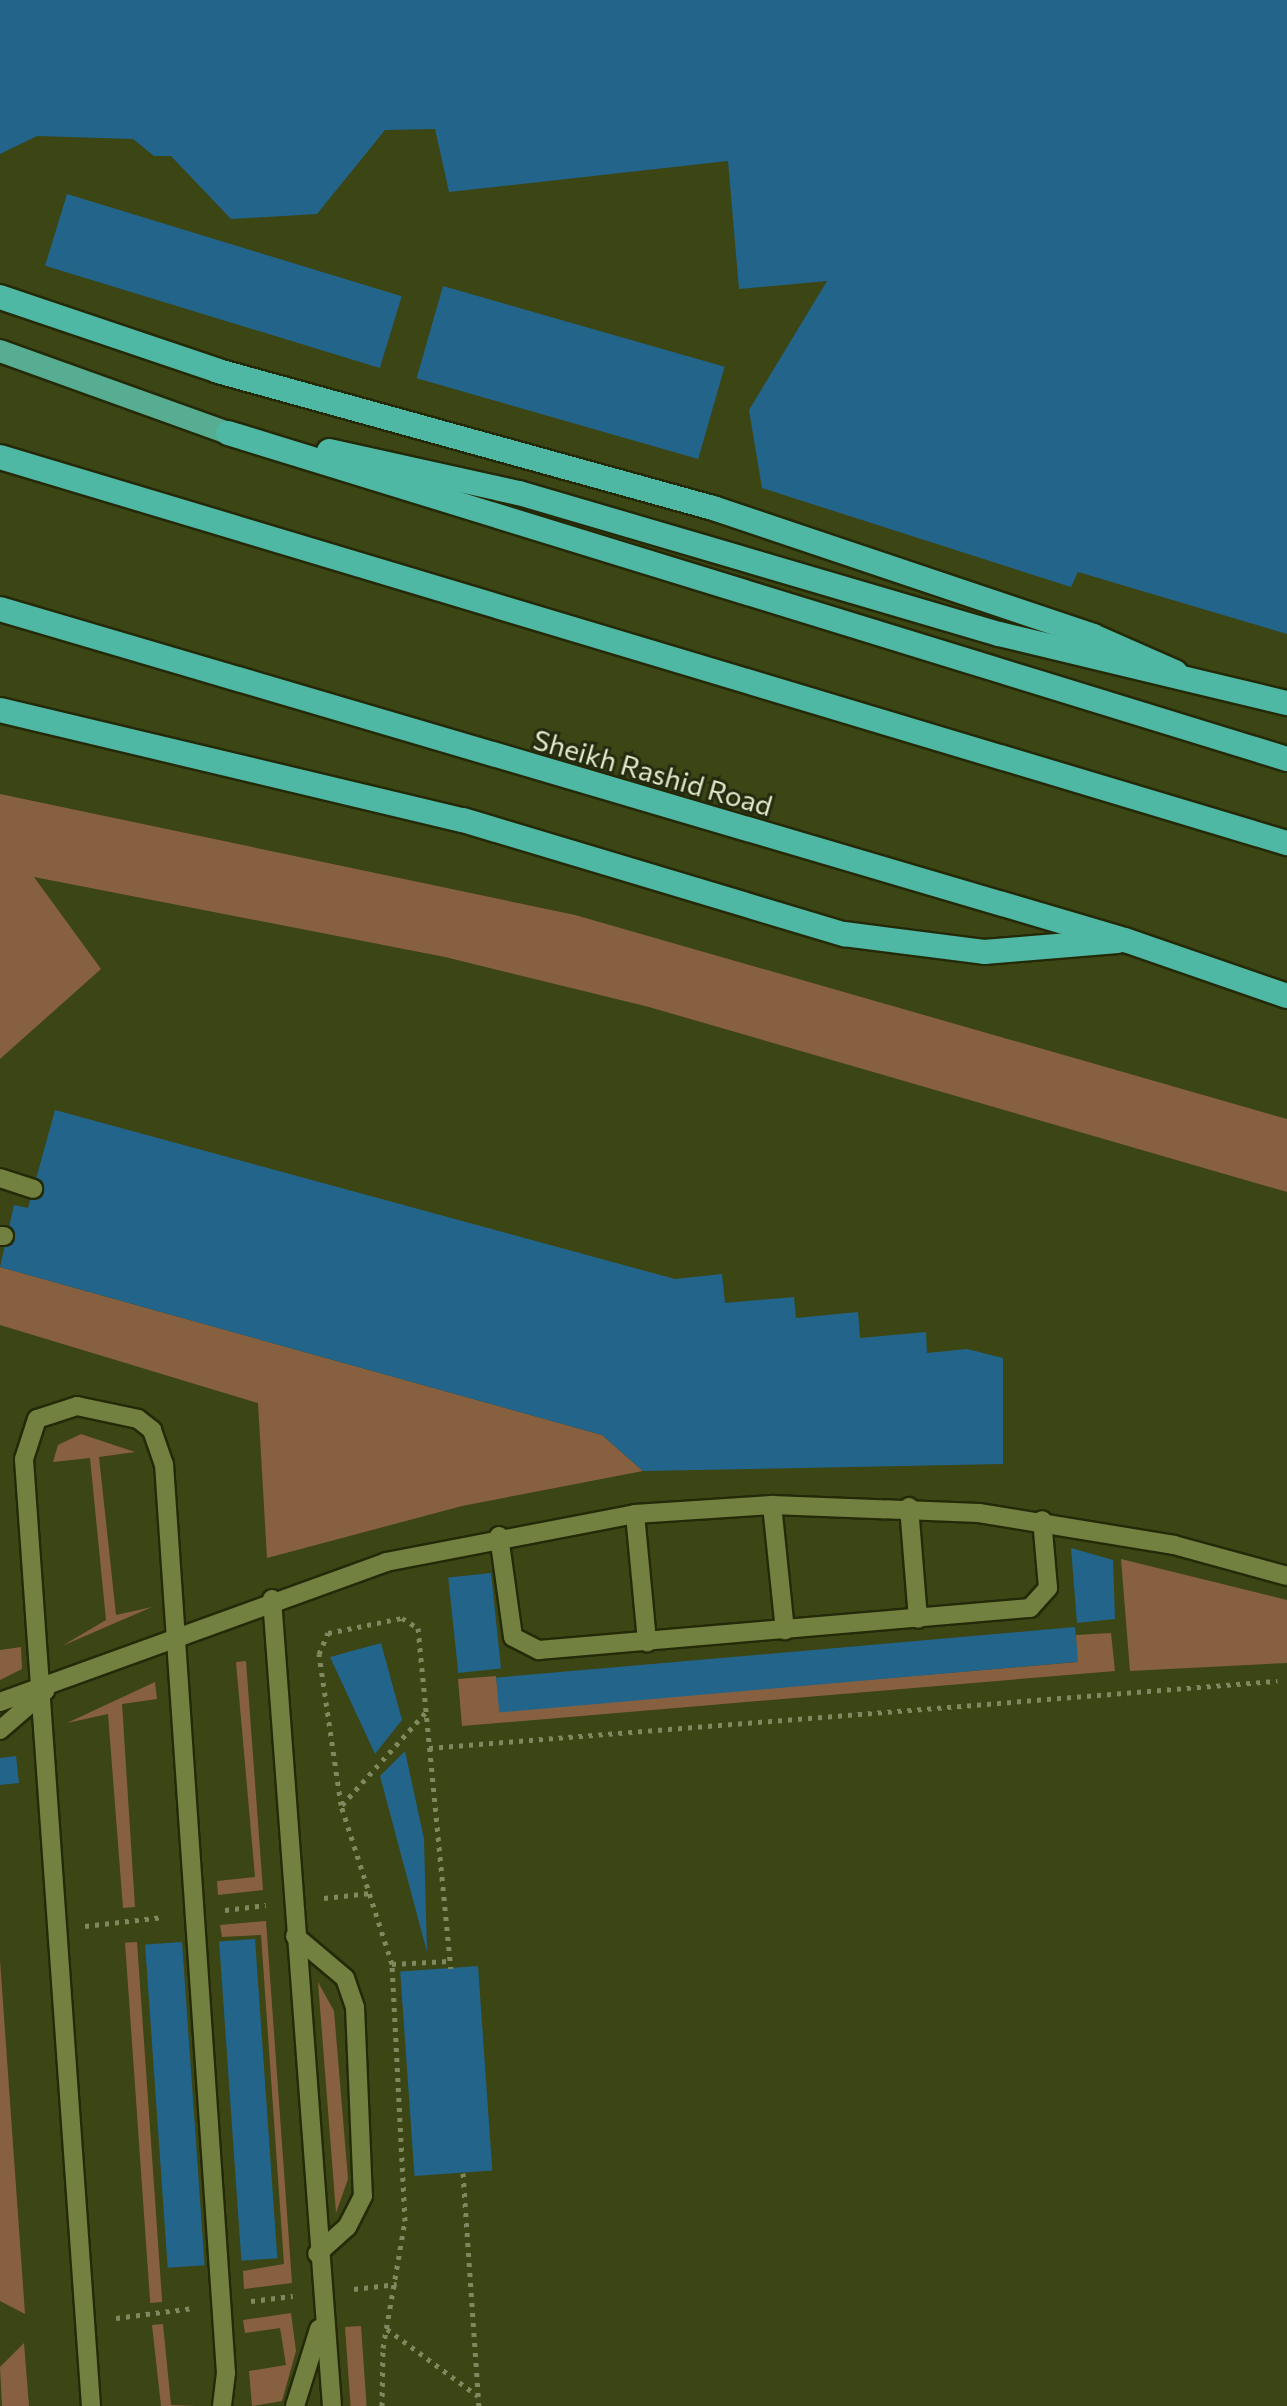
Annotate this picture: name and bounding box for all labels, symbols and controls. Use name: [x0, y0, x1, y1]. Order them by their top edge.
street label: Sheikh Rashid Road: [530, 722, 776, 822]

